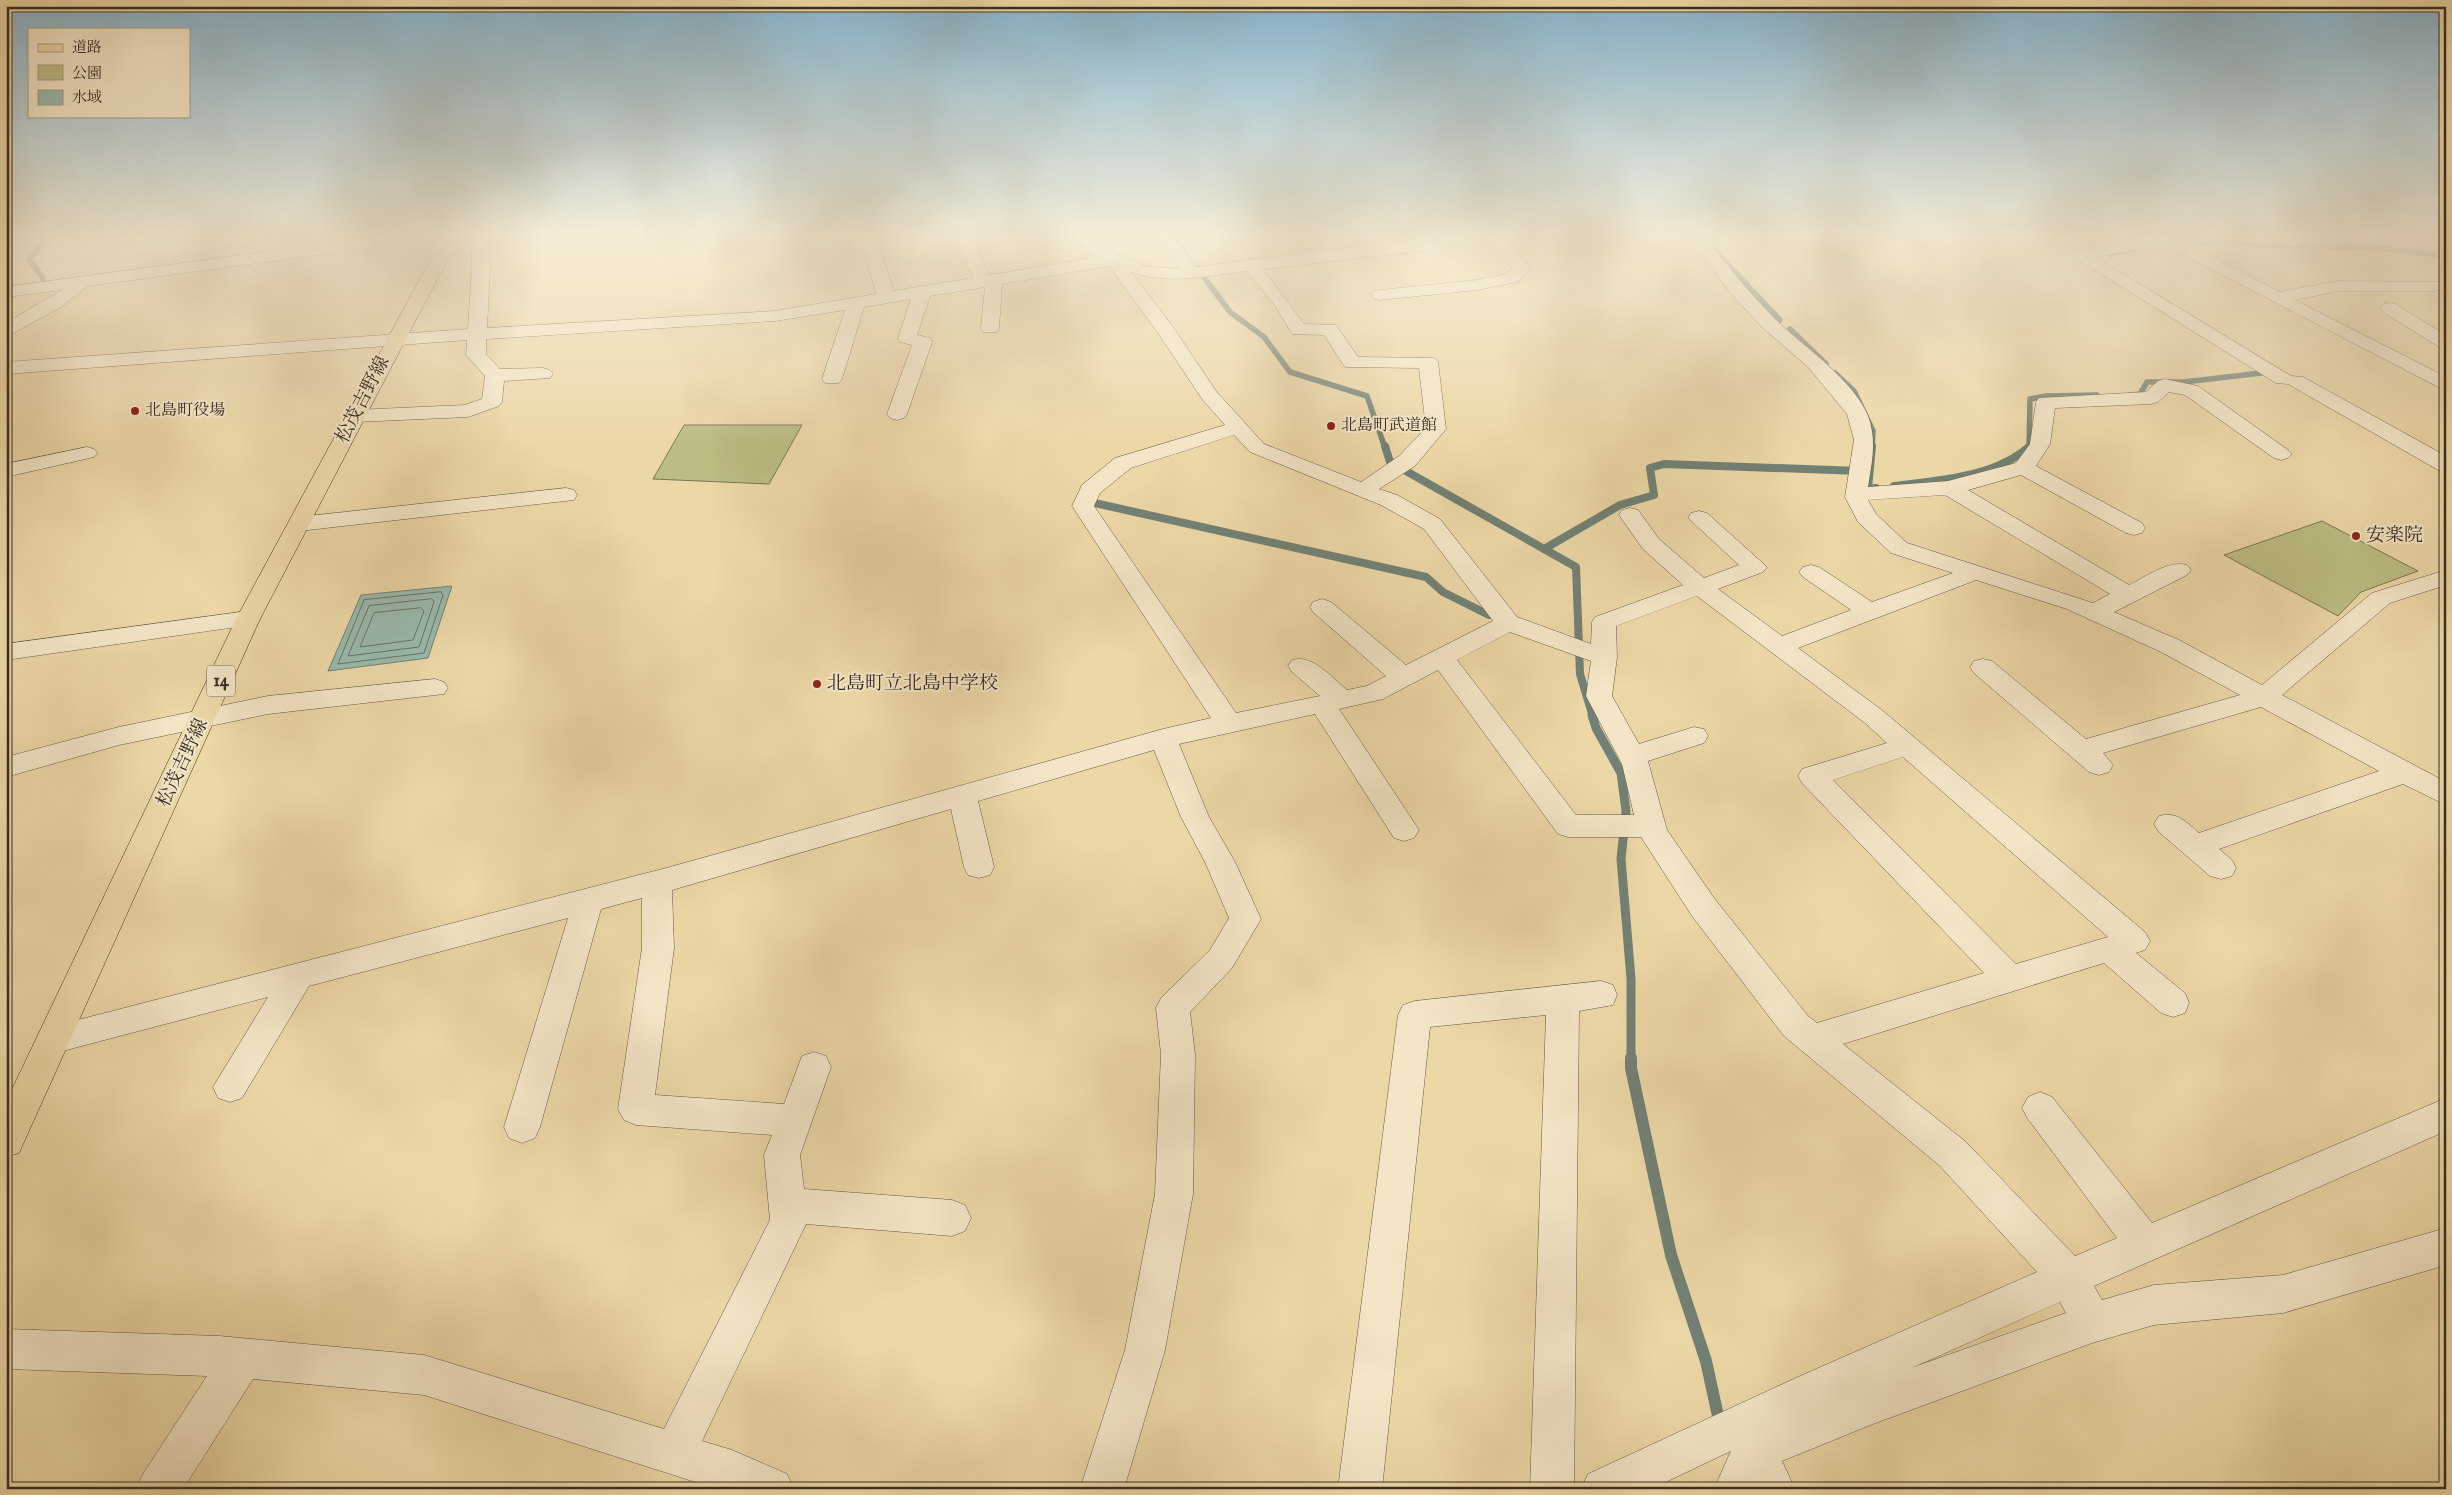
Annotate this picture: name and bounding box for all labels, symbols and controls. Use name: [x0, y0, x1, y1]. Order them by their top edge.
legend: [28, 28, 190, 118]
text: 道路: [72, 38, 102, 57]
text: 公園: [72, 64, 102, 83]
text: 水域: [72, 88, 102, 107]
street label: 松茂吉野線: [331, 352, 395, 448]
place label: 北島町役場: [145, 401, 225, 421]
marker: 北島町役場: [129, 405, 141, 417]
place label: 北島町武道館: [1341, 416, 1437, 436]
marker: 北島町武道館: [1325, 420, 1337, 432]
place label: 安楽院: [2366, 524, 2423, 548]
marker: 安楽院: [2350, 530, 2362, 542]
road number: 14: [207, 666, 235, 696]
place label: 北島町立北島中学校: [827, 672, 998, 696]
marker: 北島町立北島中学校: [811, 678, 823, 690]
street label: 松茂吉野線: [152, 715, 214, 811]

